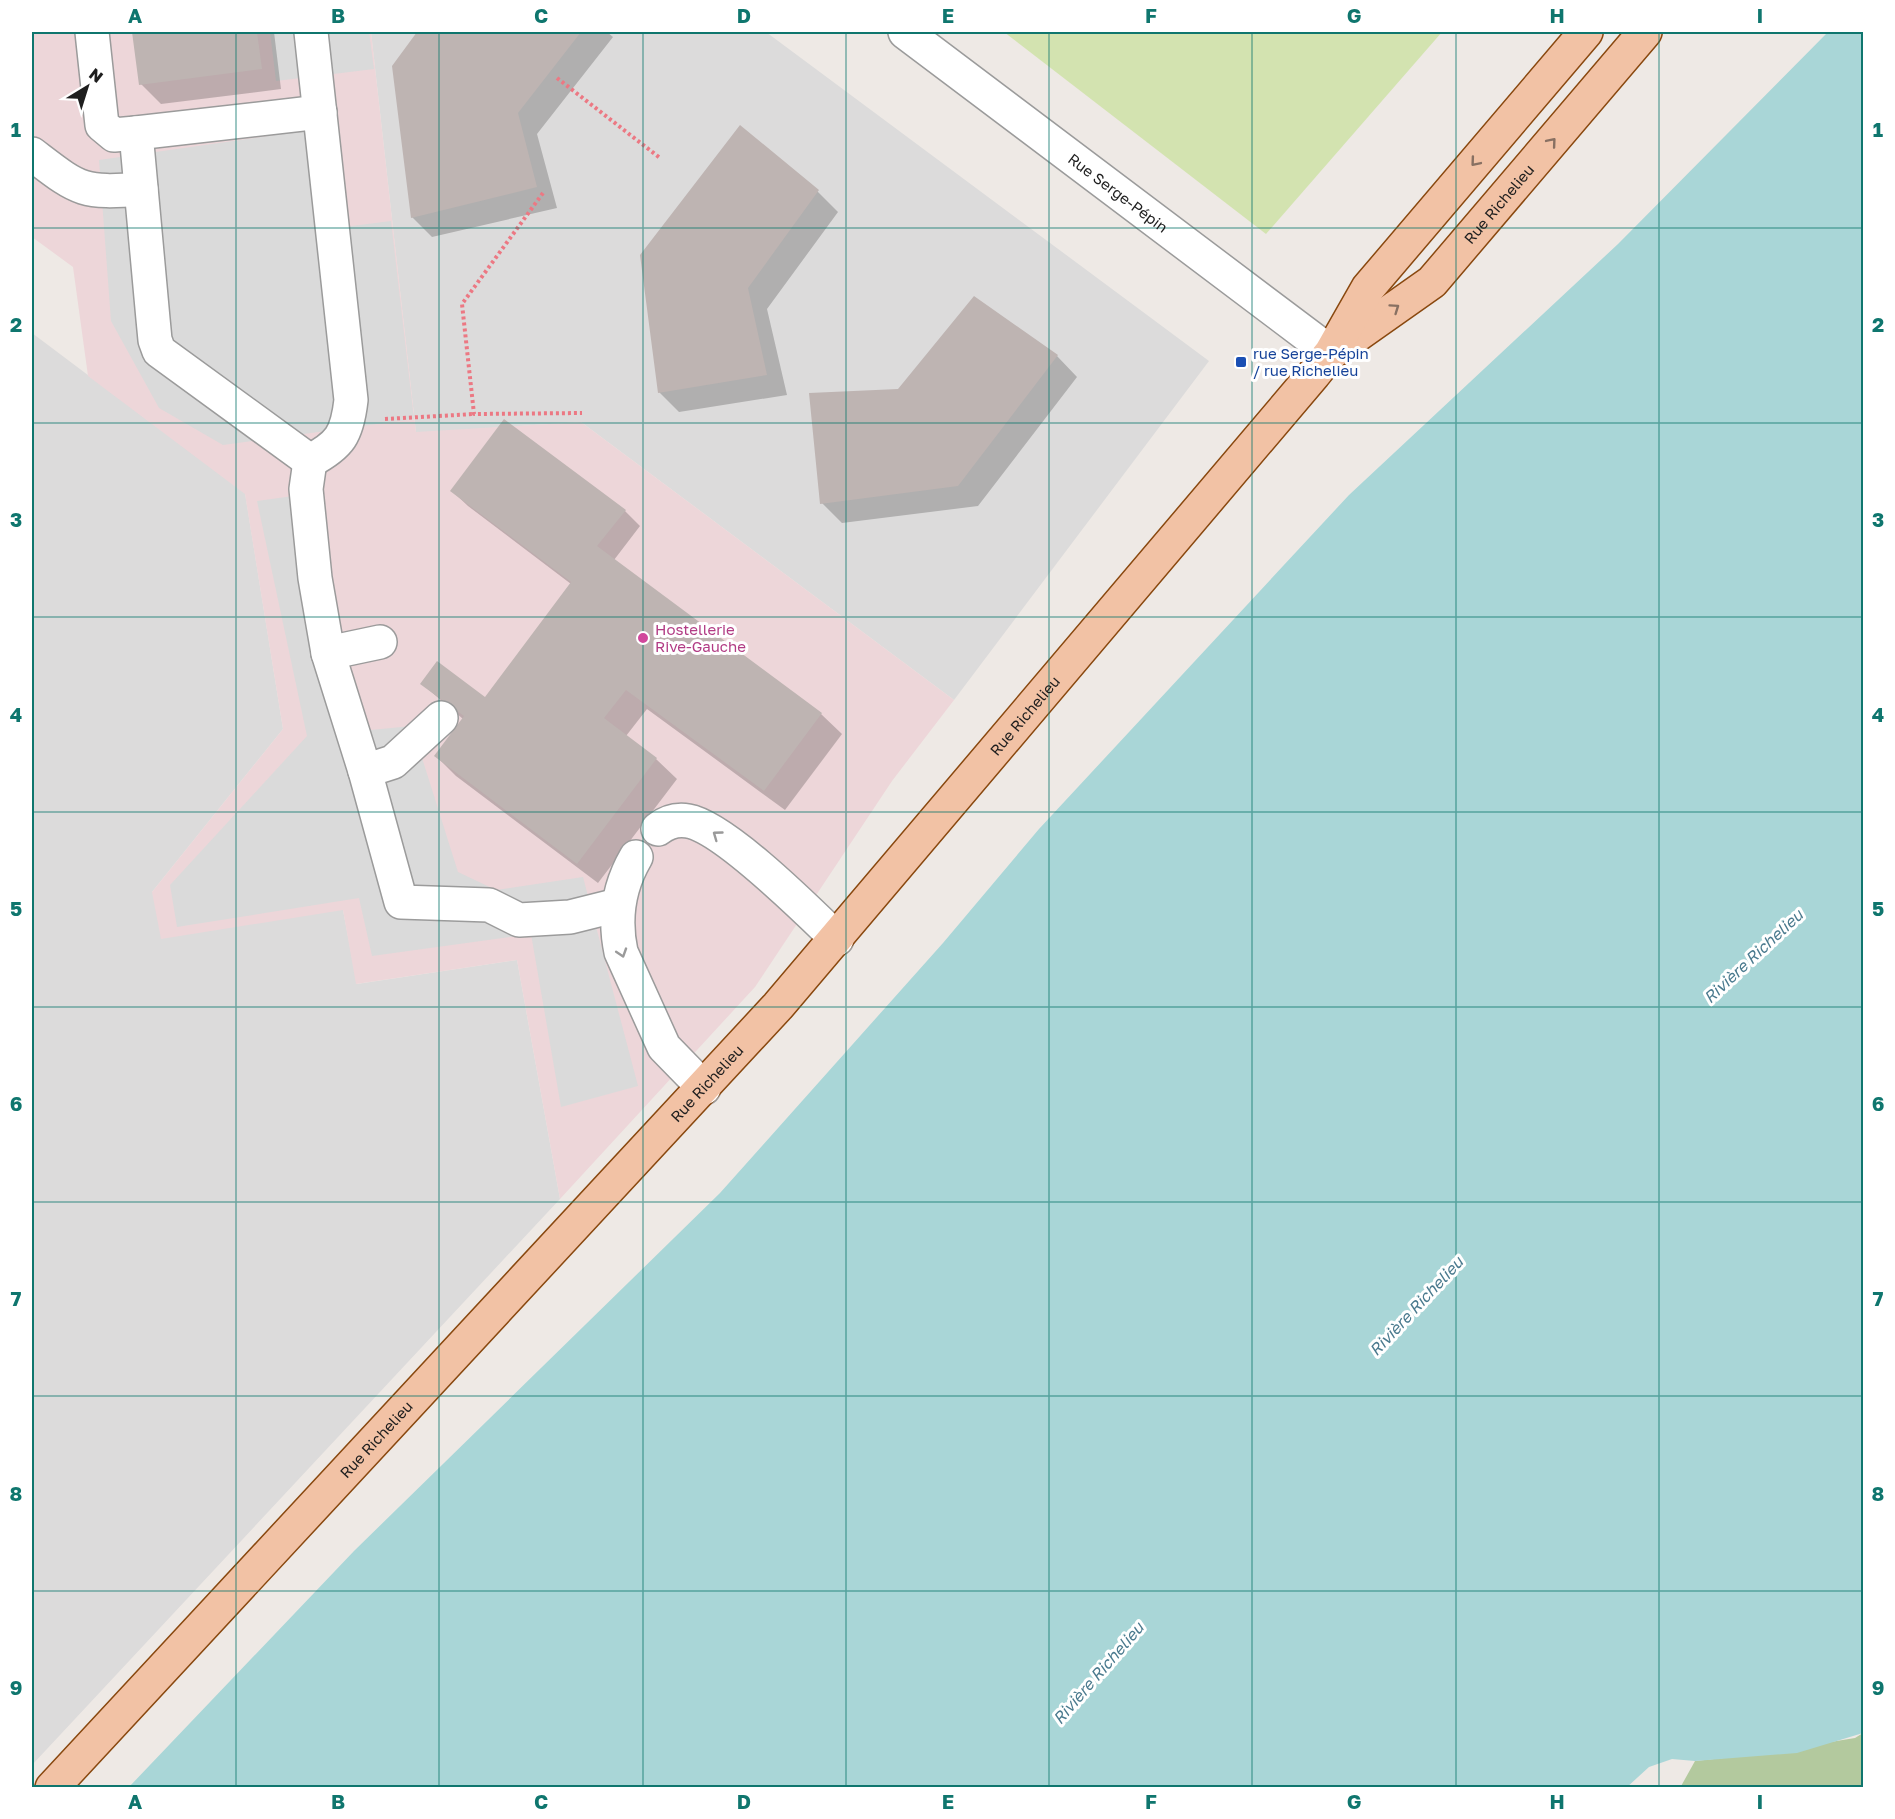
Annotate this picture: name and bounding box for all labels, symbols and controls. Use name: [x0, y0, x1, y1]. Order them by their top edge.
text: A: [128, 3, 142, 27]
text: B: [331, 3, 345, 27]
text: C: [534, 3, 548, 27]
text: D: [737, 3, 751, 27]
text: E: [942, 3, 954, 27]
text: F: [1145, 3, 1157, 27]
text: G: [1347, 3, 1361, 27]
text: H: [1549, 3, 1565, 27]
text: I: [1757, 3, 1763, 27]
north arrow: [57, 57, 117, 117]
text: N: [85, 64, 107, 87]
text: 1: [11, 117, 21, 141]
text: 1: [1873, 117, 1883, 141]
one-way arrow: [1544, 138, 1555, 149]
street label: Rue Serge-Pépin: [1065, 149, 1172, 236]
one-way arrow: [1471, 155, 1482, 166]
street label: Rue Richelieu: [1460, 160, 1537, 247]
one-way arrow: [1389, 304, 1400, 315]
text: 2: [10, 312, 22, 336]
text: 2: [1872, 312, 1884, 336]
place label: rue Serge-Pépin / rue Richelieu: [1253, 344, 1369, 379]
marker: rue Serge-Pépin / rue Richelieu: [1234, 355, 1248, 369]
text: 3: [10, 507, 22, 531]
text: 3: [1872, 507, 1884, 531]
place label: Hostellerie Rive-Gauche: [655, 620, 746, 655]
marker: Hostellerie Rive-Gauche: [636, 631, 650, 645]
street label: Rue Richelieu: [986, 672, 1063, 759]
text: 4: [10, 702, 22, 726]
text: 4: [1872, 702, 1884, 726]
one-way arrow: [713, 831, 724, 842]
text: 5: [10, 896, 22, 920]
text: 5: [1872, 896, 1884, 920]
water label: Rivière Richelieu: [1699, 904, 1808, 1007]
one-way arrow: [615, 947, 628, 958]
street label: Rue Richelieu: [666, 1041, 747, 1125]
text: 6: [10, 1091, 22, 1115]
text: 6: [1872, 1091, 1884, 1115]
water label: Rivière Richelieu: [1365, 1251, 1468, 1360]
text: 7: [11, 1286, 22, 1310]
text: 7: [1873, 1286, 1884, 1310]
street label: Rue Richelieu: [336, 1397, 416, 1481]
text: 8: [10, 1481, 22, 1505]
text: 8: [1872, 1481, 1884, 1505]
water label: Rivière Richelieu: [1048, 1617, 1149, 1728]
text: 9: [10, 1675, 22, 1699]
text: 9: [1872, 1675, 1884, 1699]
text: A: [128, 1789, 142, 1813]
text: B: [331, 1789, 345, 1813]
text: C: [534, 1789, 548, 1813]
text: D: [737, 1789, 751, 1813]
text: E: [942, 1789, 954, 1813]
text: F: [1145, 1789, 1157, 1813]
text: G: [1347, 1789, 1361, 1813]
text: H: [1549, 1789, 1565, 1813]
text: I: [1757, 1789, 1763, 1813]

